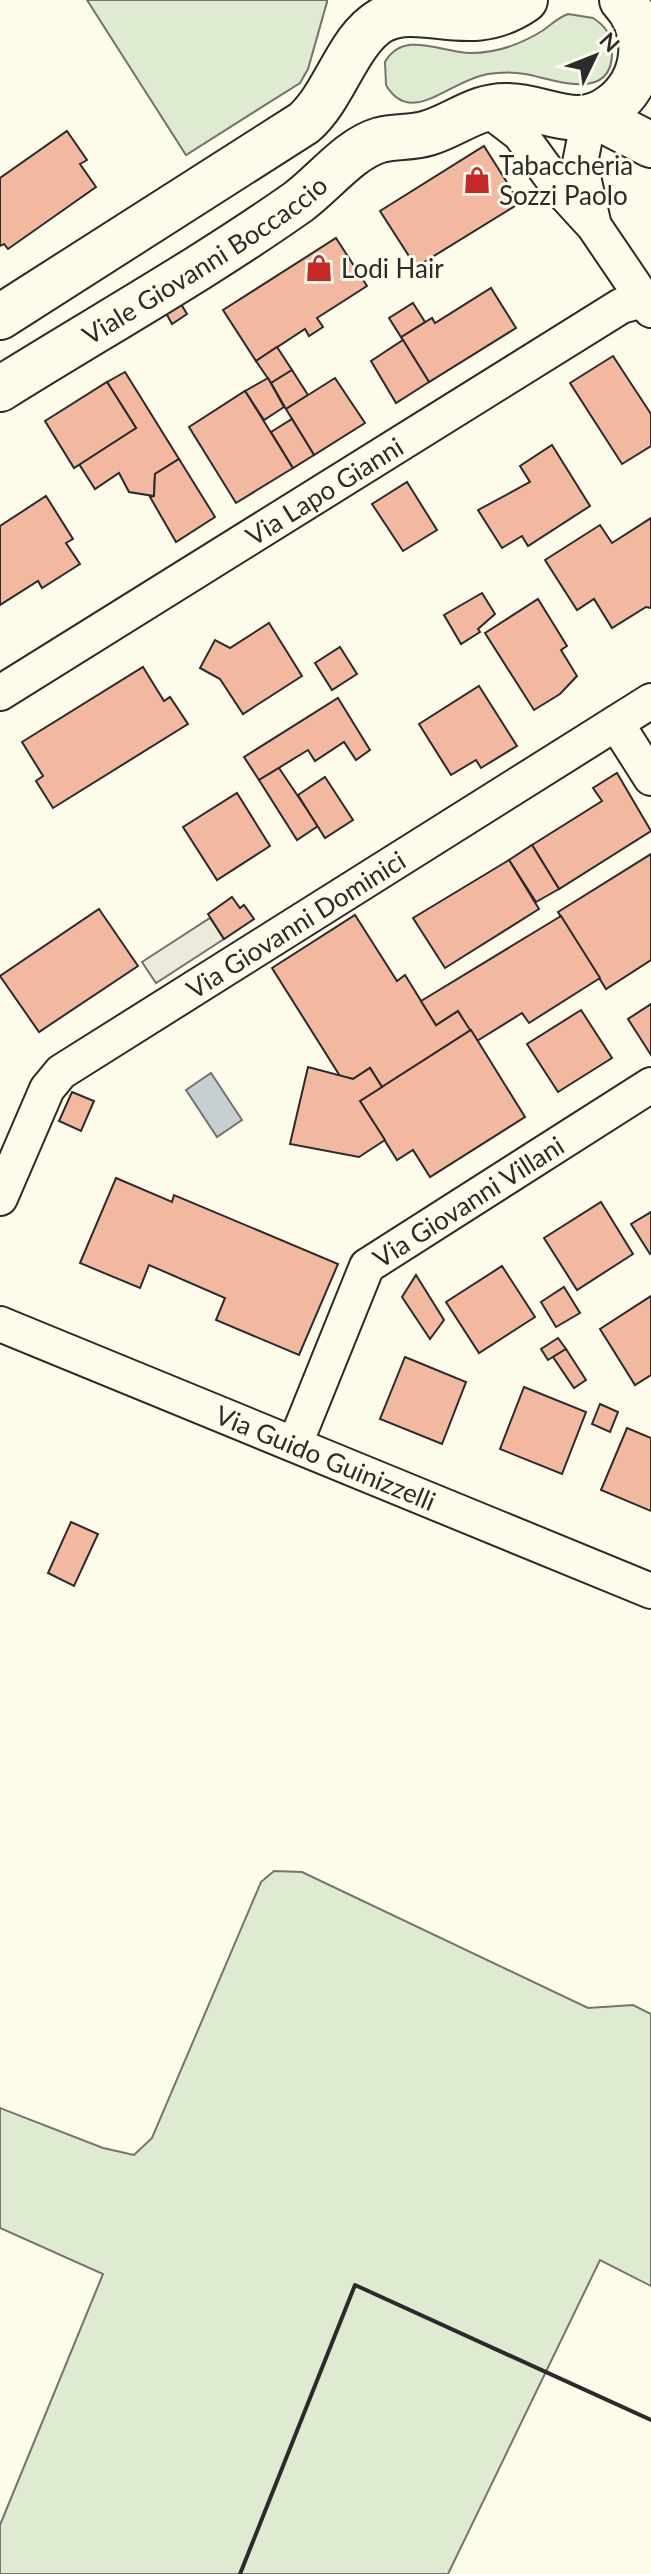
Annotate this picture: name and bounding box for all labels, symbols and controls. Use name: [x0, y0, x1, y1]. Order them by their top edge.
north arrow: [555, 16, 635, 96]
text: N: [594, 27, 626, 57]
place label: Tabaccheria Sozzi Paolo: [499, 149, 633, 211]
shop icon: Tabaccheria Sozzi Paolo: [462, 165, 492, 195]
street label: Viale Giovanni Boccaccio: [76, 169, 334, 351]
place label: Lodi Hair: [341, 252, 444, 284]
shop icon: Lodi Hair: [304, 253, 334, 283]
street label: Via Lapo Gianni: [240, 430, 409, 552]
street label: Via Giovanni Dominici: [180, 844, 411, 1005]
street label: Via Giovanni Villani: [367, 1129, 570, 1274]
street label: Via Guido Guinizzelli: [211, 1398, 440, 1517]

